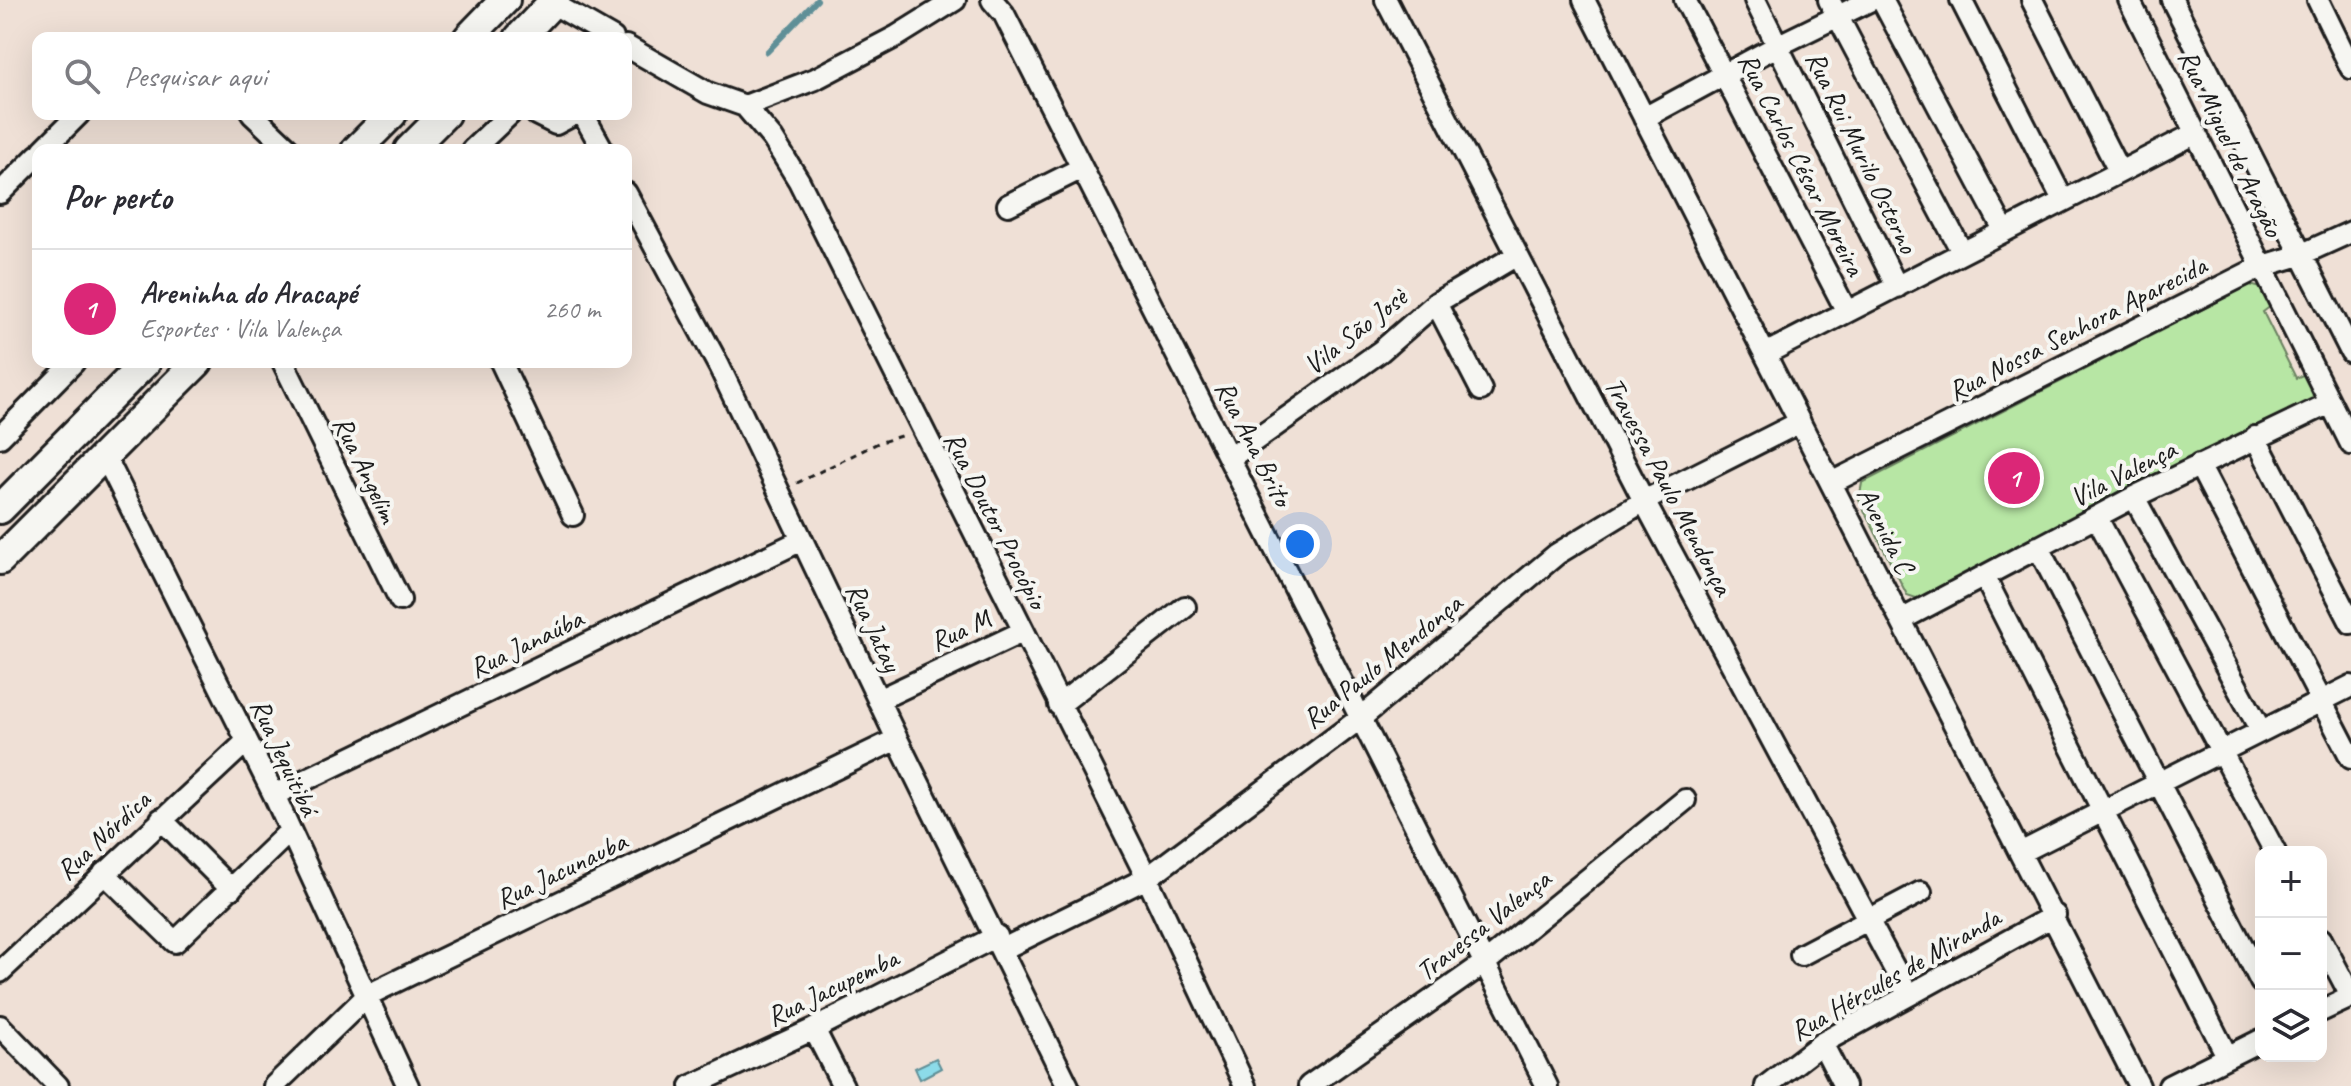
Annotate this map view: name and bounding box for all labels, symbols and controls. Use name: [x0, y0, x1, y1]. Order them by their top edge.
search box: [32, 32, 632, 120]
street label: Rua Miguel de Aragão: [2171, 44, 2292, 244]
street label: Rua Rui Murilo Osterno: [1798, 45, 1927, 261]
street label: Rua Carlos César Moreira: [1731, 47, 1874, 283]
icon: search: [60, 54, 104, 98]
text: Pesquisar aqui: [124, 57, 267, 95]
text: Por perto: [64, 175, 172, 218]
street label: Rua Nossa Senhora Aparecida: [1942, 247, 2214, 408]
text: Areninha do Aracapé: [140, 274, 356, 312]
street label: Vila São Josè: [1296, 279, 1415, 382]
text: 1: [84, 293, 96, 326]
text: 260 m: [544, 293, 600, 326]
text: Esportes · Vila Valença: [140, 312, 341, 345]
street label: Travessa Paulo Mendonça: [1597, 371, 1742, 603]
street label: Rua Ana Brito: [1207, 374, 1302, 514]
street label: Rua Angelim: [325, 410, 408, 530]
street label: Rua Doutor Procópio: [936, 426, 1057, 617]
street label: Vila Valença: [2064, 431, 2183, 515]
pin: 1: [1988, 448, 2040, 508]
street label: Avenida C: [1849, 481, 1924, 582]
your location: [1280, 524, 1320, 564]
street label: Rua Jatay: [838, 577, 911, 679]
street label: Rua Paulo Mendonça: [1295, 585, 1470, 736]
street label: Rua Janaúba: [464, 600, 590, 685]
street label: Rua M: [924, 600, 997, 659]
street label: Rua Jequitibá: [243, 693, 328, 824]
street label: Rua Nórdica: [49, 781, 159, 887]
street label: Rua Jacunauba: [490, 822, 634, 917]
map controls: [2255, 846, 2327, 1062]
button: +: [2255, 846, 2327, 918]
street label: Travessa Valença: [1409, 860, 1559, 989]
street label: Rua Hércules de Miranda: [1784, 898, 2008, 1048]
button: −: [2255, 918, 2327, 990]
street label: Rua Jacupemba: [761, 939, 906, 1034]
button: layers: [2255, 990, 2327, 1062]

